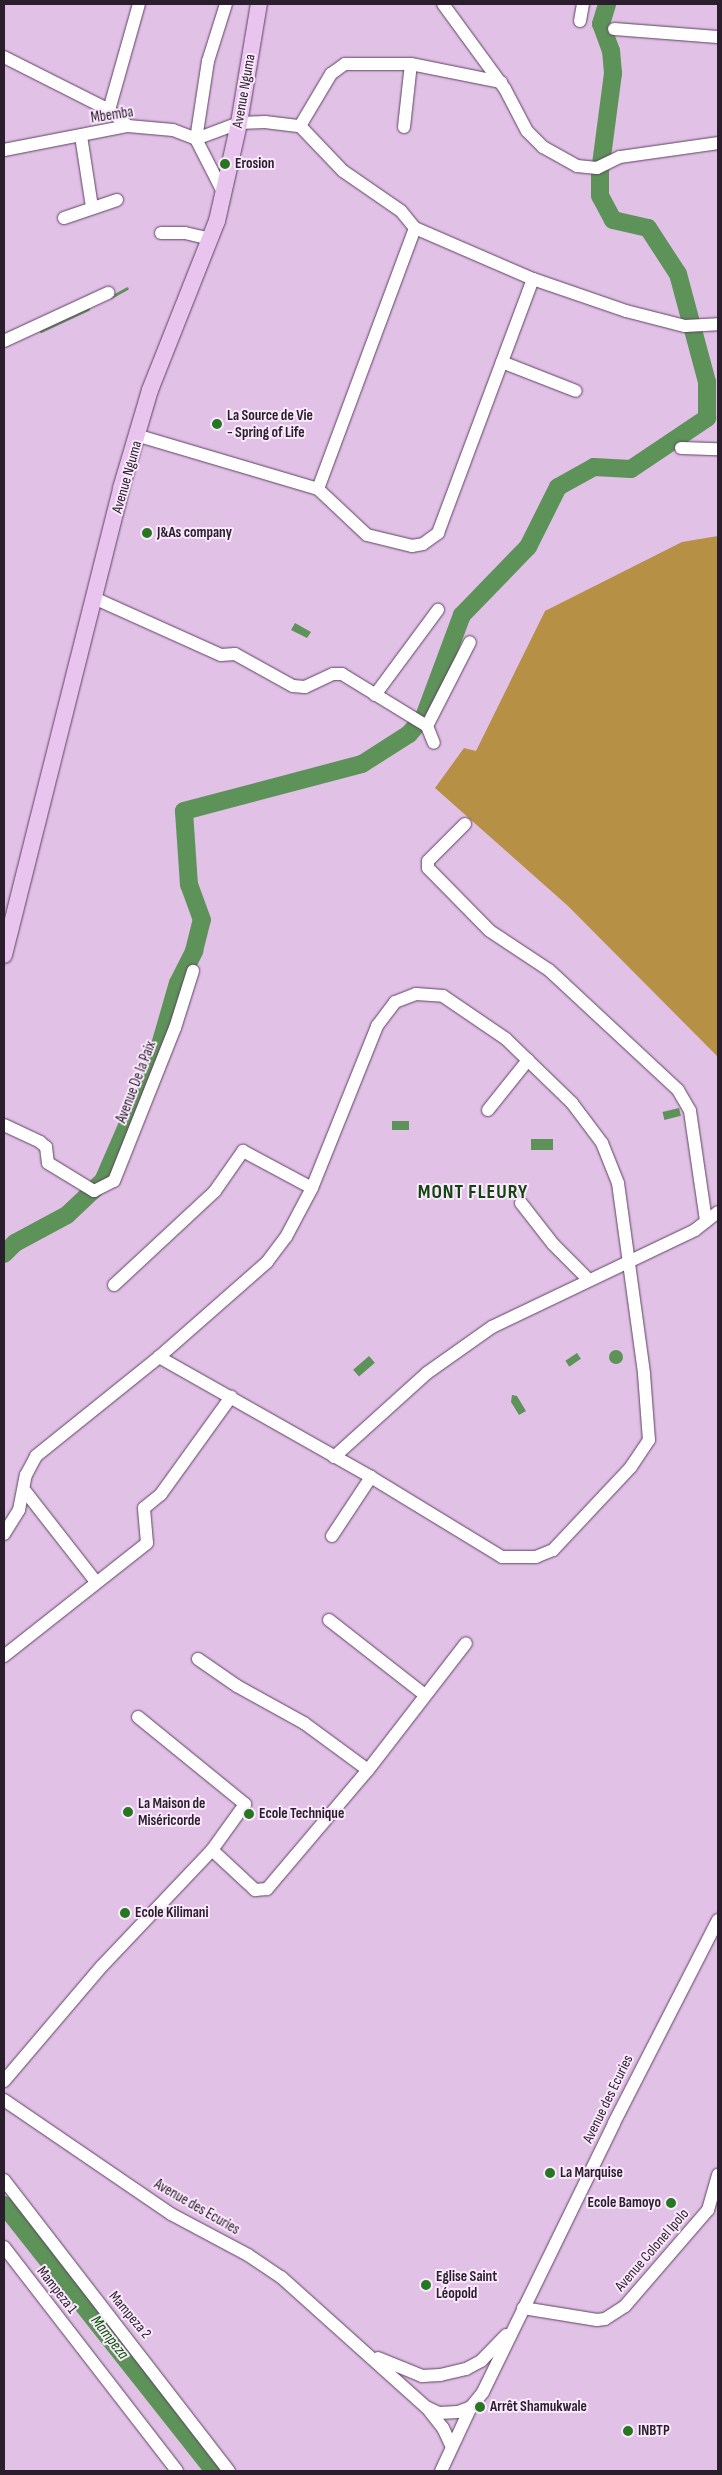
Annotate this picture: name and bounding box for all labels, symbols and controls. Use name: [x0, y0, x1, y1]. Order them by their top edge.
street label: Avenue Nguma: [229, 53, 259, 129]
street label: Mbemba: [89, 103, 135, 127]
place label: Erosion: [235, 155, 275, 173]
marker: Erosion: [219, 158, 231, 170]
place label: La Source de Vie - Spring of Life: [227, 406, 313, 441]
marker: La Source de Vie - Spring of Life: [211, 418, 223, 430]
street label: Avenue Nguma: [108, 439, 146, 515]
place label: J&As company: [157, 524, 232, 542]
marker: J&As company: [141, 527, 153, 539]
street label: Avenue De la Paix: [112, 1039, 160, 1125]
district label: MONT FLEURY: [416, 1180, 530, 1204]
place label: La Maison de Miséricorde: [138, 1794, 205, 1829]
place label: Ecole Technique: [259, 1805, 344, 1823]
marker: La Maison de Miséricorde: [122, 1806, 134, 1818]
marker: Ecole Technique: [243, 1808, 255, 1820]
place label: Ecole Kilimani: [135, 1904, 209, 1922]
marker: Ecole Kilimani: [119, 1907, 131, 1919]
street label: Avenue des Ecuries: [579, 2052, 637, 2146]
place label: La Marquise: [560, 2164, 623, 2182]
marker: La Marquise: [544, 2167, 556, 2179]
street label: Avenue des Ecuries: [151, 2175, 243, 2239]
place label: Ecole Bamoyo: [588, 2194, 661, 2212]
marker: Ecole Bamoyo: [665, 2197, 677, 2209]
street label: Avenue Colonel Ipolo: [611, 2205, 693, 2295]
street label: Mampeza 1: [33, 2263, 81, 2317]
place label: Eglise Saint Léopold: [436, 2267, 497, 2302]
marker: Eglise Saint Léopold: [420, 2279, 432, 2291]
street label: Mampeza 2: [105, 2288, 155, 2342]
water label: Mampeza: [86, 2312, 132, 2364]
place label: Arrêt Shamukwale: [490, 2398, 587, 2416]
marker: Arrêt Shamukwale: [474, 2401, 486, 2413]
place label: INBTP: [638, 2422, 670, 2440]
marker: INBTP: [622, 2425, 634, 2437]

